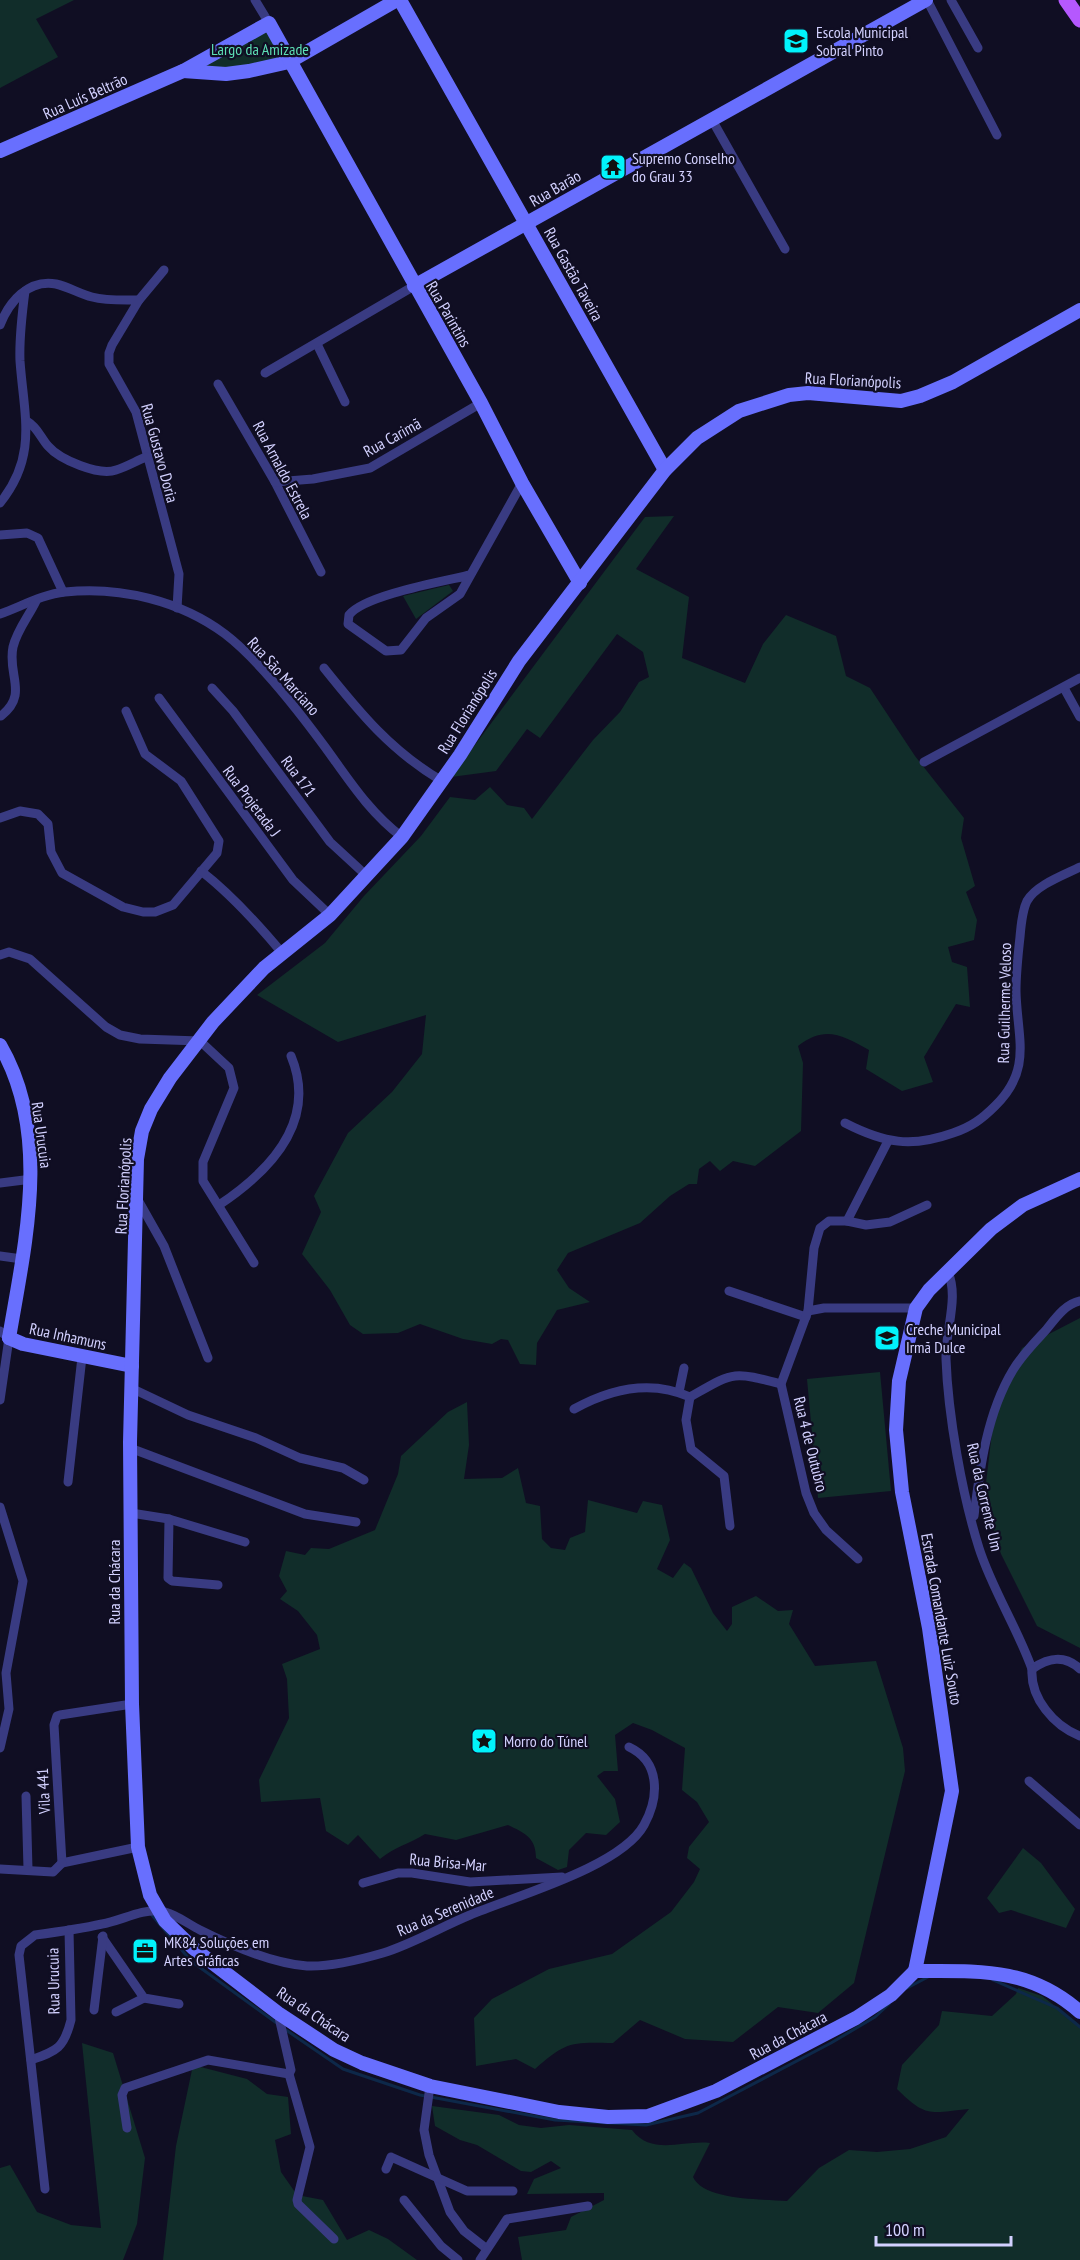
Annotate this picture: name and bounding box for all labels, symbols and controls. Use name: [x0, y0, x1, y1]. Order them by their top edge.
place label: Escola Municipal Sobral Pinto: [816, 22, 908, 60]
school or university icon: Escola Municipal Sobral Pinto: [781, 26, 811, 56]
park label: Largo da Amizade: [211, 39, 309, 59]
street label: Rua Luís Beltrão: [40, 69, 130, 123]
place label: Supremo Conselho do Grau 33: [632, 148, 735, 186]
temple icon: Supremo Conselho do Grau 33: [598, 152, 628, 182]
street label: Rua Barão: [526, 165, 584, 211]
street label: Rua Gastão Taveira: [540, 224, 608, 324]
street label: Rua Parintins: [422, 277, 476, 351]
street label: Rua Florianópolis: [804, 367, 902, 393]
street label: Rua Gustavo Doria: [137, 401, 183, 505]
street label: Rua Carimã: [360, 413, 424, 461]
street label: Rua Arnaldo Estrela: [249, 418, 317, 522]
street label: Rua São Marciano: [244, 633, 324, 719]
street label: Rua Florianópolis: [433, 665, 501, 757]
street label: Rua 171: [277, 752, 321, 800]
street label: Rua Projetada J: [219, 761, 285, 841]
street label: Rua Guilherme Veloso: [993, 942, 1015, 1064]
street label: Rua Urucuia: [27, 1101, 57, 1169]
street label: Rua Florianópolis: [110, 1137, 136, 1235]
street label: Rua Inhamuns: [28, 1318, 108, 1354]
place label: Creche Municipal Irmã Dulce: [906, 1319, 1001, 1357]
school or university icon: Creche Municipal Irmã Dulce: [872, 1323, 902, 1353]
street label: Rua 4 de Outubro: [790, 1394, 832, 1494]
street label: Rua da Corrente Um: [963, 1441, 1007, 1553]
street label: Estrada Comandante Luiz Souto: [917, 1532, 967, 1706]
street label: Rua da Chácara: [104, 1540, 124, 1624]
place icon: Morro do Túnel: [469, 1726, 499, 1756]
place label: Morro do Túnel: [504, 1731, 588, 1751]
street label: Vila 441: [32, 1768, 54, 1815]
street label: Rua Brisa-Mar: [409, 1849, 488, 1875]
street label: Rua da Serenidade: [394, 1882, 496, 1940]
place label: MK84 Soluções em Artes Gráficas: [164, 1932, 269, 1970]
office icon: MK84 Soluções em Artes Gráficas: [130, 1936, 160, 1966]
street label: Rua Urucuia: [42, 1948, 64, 2014]
street label: Rua da Chácara: [273, 1982, 355, 2046]
street label: Rua da Chácara: [746, 2006, 830, 2064]
scale bar: [876, 2209, 1011, 2247]
text: 100 m: [885, 2218, 925, 2241]

